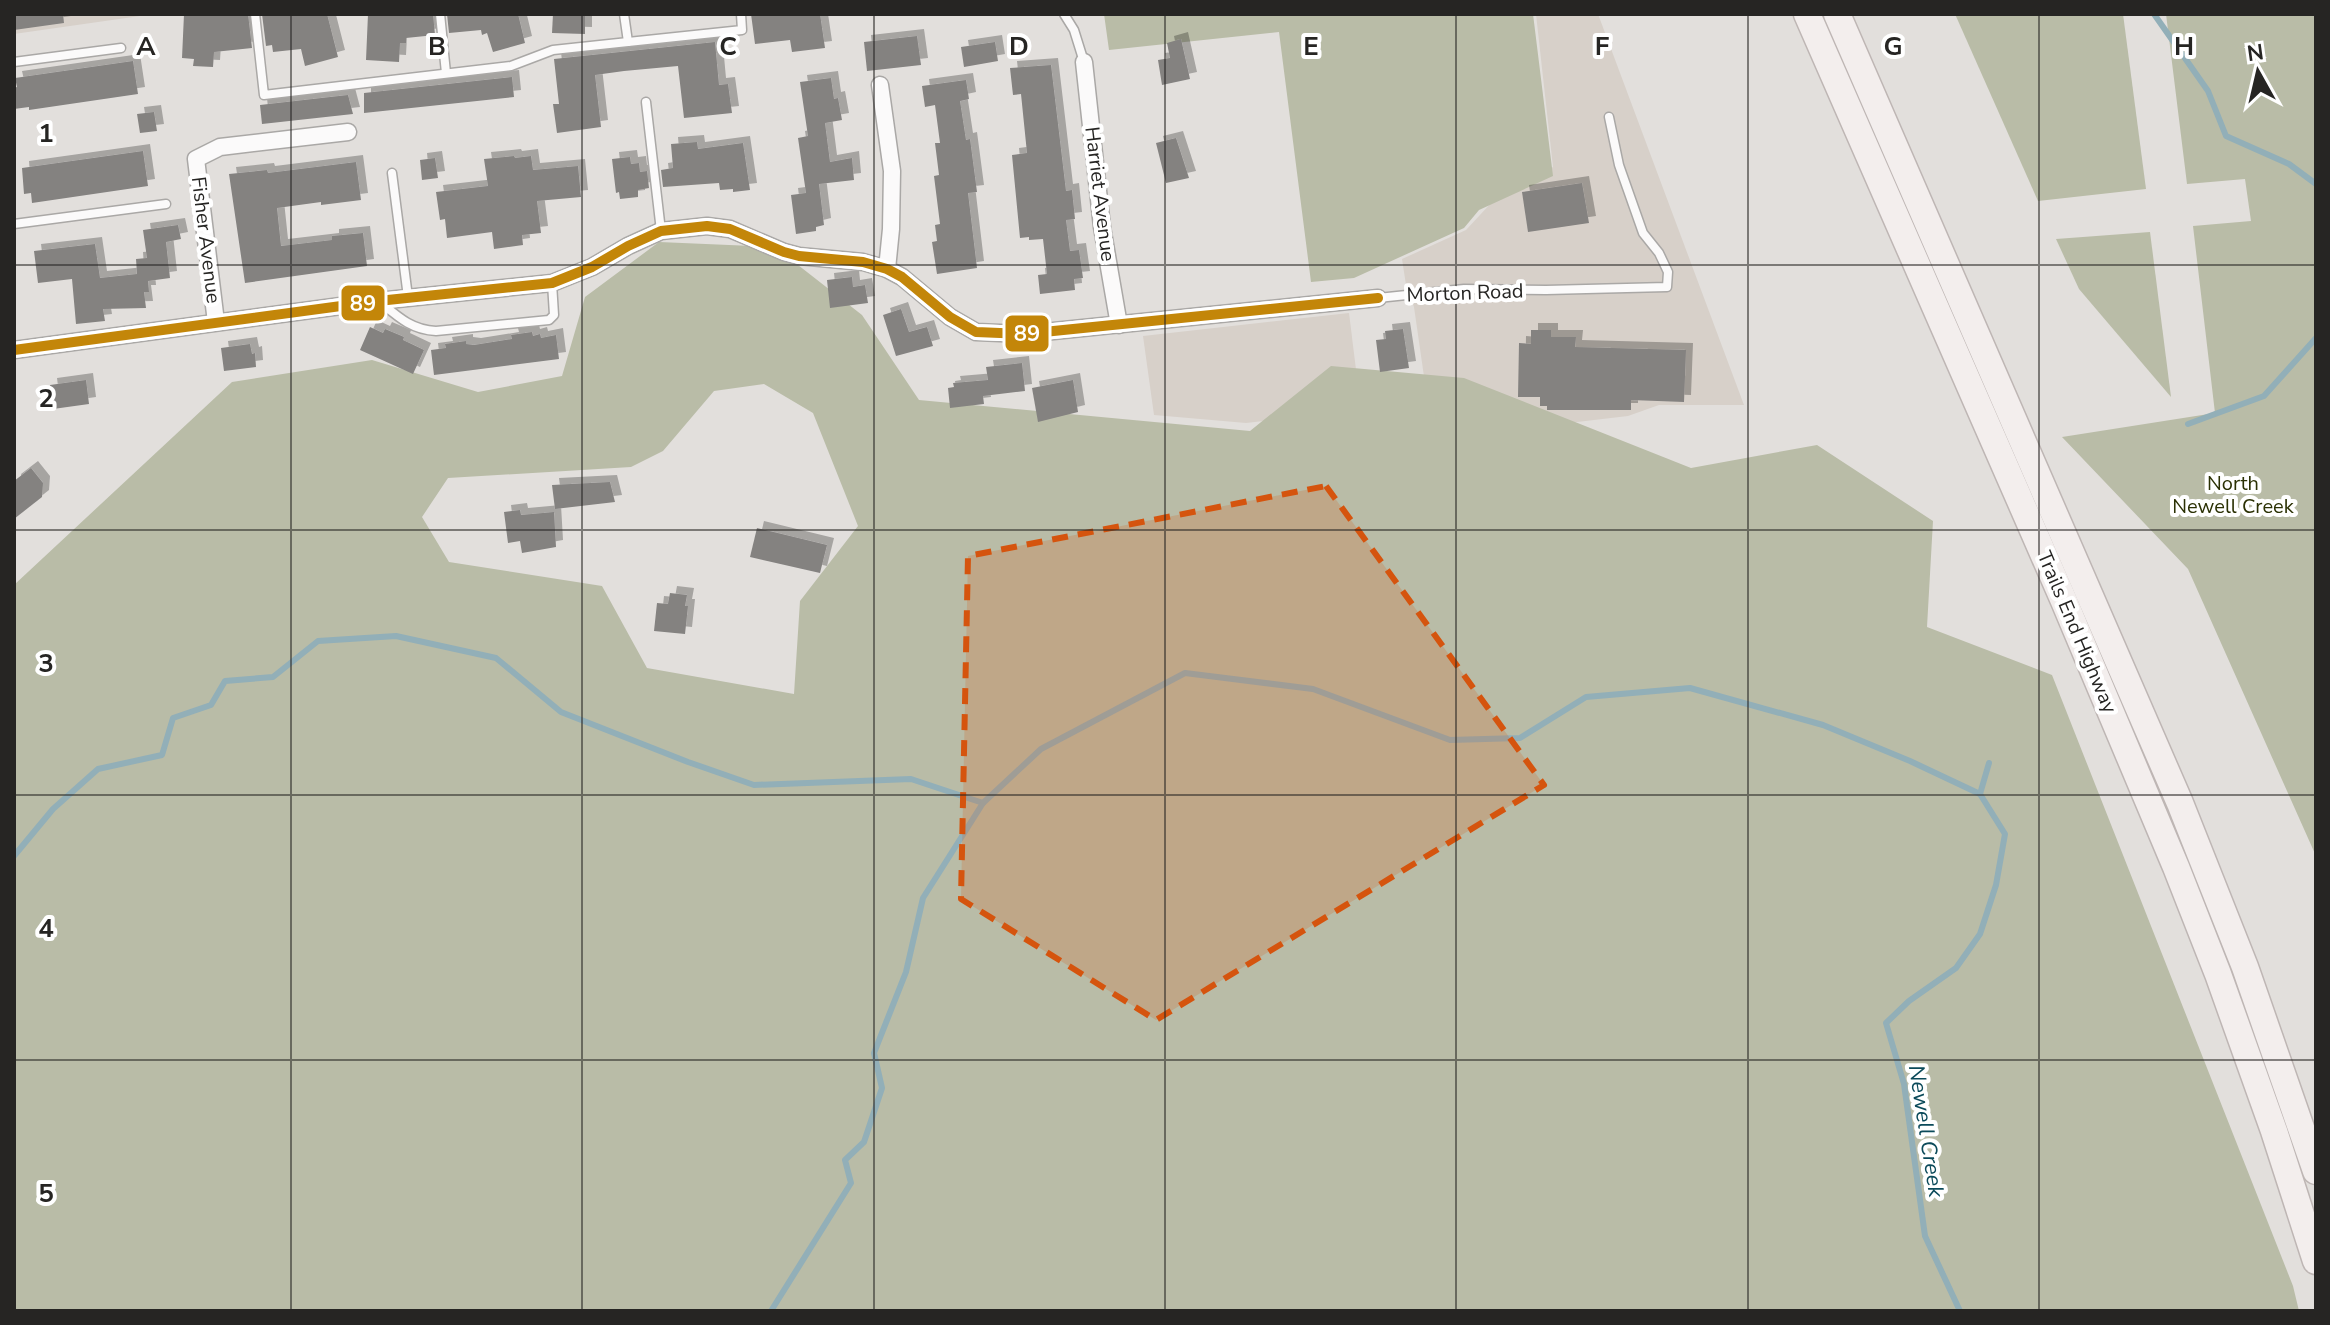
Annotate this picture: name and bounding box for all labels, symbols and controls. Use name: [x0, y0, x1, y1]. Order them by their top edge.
text: A: [136, 29, 156, 64]
text: B: [428, 29, 446, 64]
text: C: [719, 29, 737, 64]
text: D: [1009, 29, 1029, 64]
text: E: [1303, 29, 1319, 64]
text: F: [1595, 29, 1609, 64]
text: G: [1883, 29, 1903, 64]
text: H: [2174, 29, 2194, 64]
north arrow: [2218, 32, 2298, 112]
text: N: [2245, 37, 2266, 69]
text: 1: [38, 116, 54, 151]
street label: Harriet Avenue: [1078, 125, 1122, 263]
street label: Fisher Avenue: [185, 175, 227, 305]
street label: Morton Road: [1406, 277, 1524, 309]
line badge: 89: [340, 284, 386, 322]
text: 89: [350, 289, 376, 319]
line badge: 89: [1004, 314, 1050, 353]
text: 89: [1014, 319, 1040, 349]
text: 2: [38, 381, 54, 416]
park label: North Newell Creek: [2172, 470, 2295, 520]
street label: Trails End Highway: [2031, 547, 2124, 718]
text: 3: [38, 646, 54, 681]
text: 4: [38, 911, 54, 946]
water label: Newell Creek: [1901, 1063, 1951, 1200]
text: 5: [38, 1176, 54, 1211]

